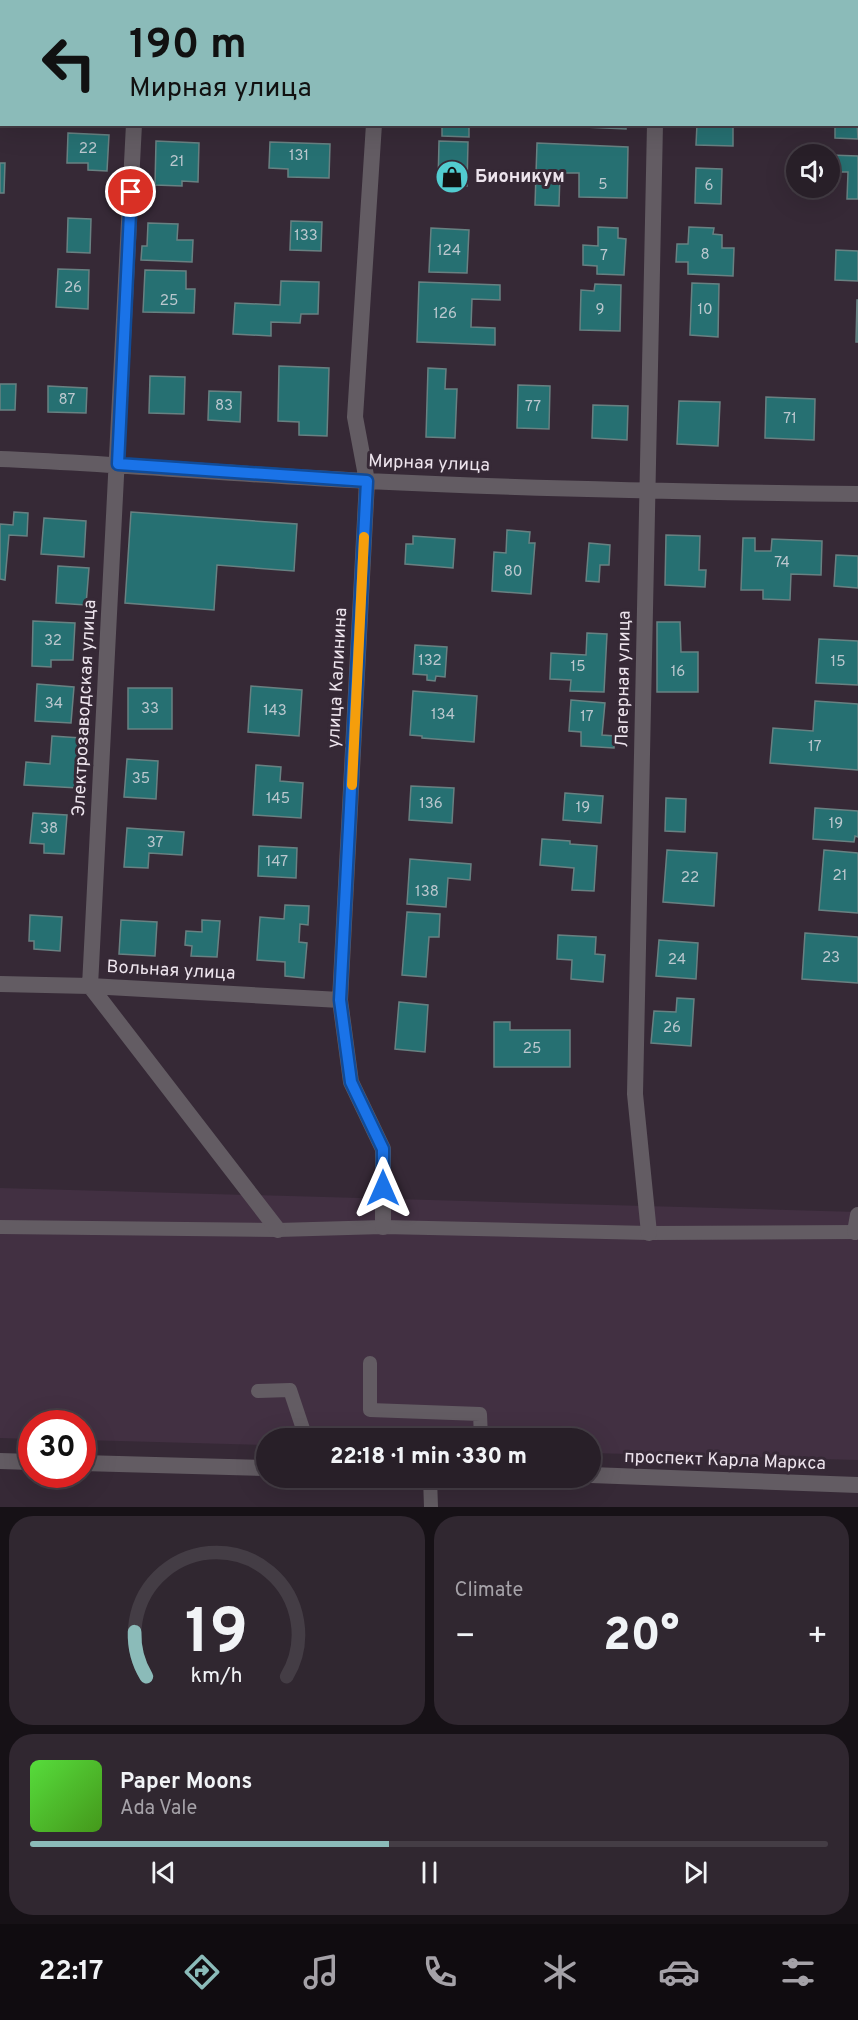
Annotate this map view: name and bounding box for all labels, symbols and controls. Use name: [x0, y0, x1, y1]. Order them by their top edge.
text: 190 m: [129, 20, 247, 73]
icon: left: [30, 24, 108, 102]
text: Мирная улица: [129, 72, 312, 106]
house number: 22: [79, 140, 97, 159]
map controls: [786, 144, 840, 198]
button: sound: [786, 144, 840, 198]
house number: 131: [289, 147, 309, 166]
house number: 21: [170, 153, 184, 172]
shop icon: Бионикум: [434, 159, 470, 195]
pin: [105, 166, 156, 217]
place label: Бионикум: [475, 166, 565, 189]
icon: arrive: [114, 175, 147, 208]
house number: 5: [598, 176, 608, 195]
house number: 6: [705, 177, 714, 196]
house number: 133: [294, 227, 318, 246]
house number: 124: [437, 242, 461, 261]
house number: 8: [700, 246, 710, 265]
house number: 7: [600, 247, 608, 266]
house number: 26: [64, 279, 82, 298]
house number: 25: [160, 292, 178, 311]
house number: 9: [596, 301, 604, 320]
house number: 10: [697, 301, 713, 320]
house number: 126: [433, 305, 457, 324]
house number: 87: [59, 391, 76, 410]
house number: 83: [215, 397, 233, 416]
house number: 77: [525, 398, 541, 417]
house number: 71: [783, 410, 797, 429]
street label: Мирная улица: [368, 450, 490, 478]
house number: 74: [774, 554, 790, 573]
house number: 80: [504, 563, 522, 582]
street label: Электрозаводская улица: [68, 599, 102, 817]
street label: улица Калинина: [323, 607, 353, 749]
street label: Лагерная улица: [611, 610, 637, 748]
house number: 32: [44, 632, 62, 651]
house number: 132: [418, 652, 442, 671]
house number: 15: [831, 653, 845, 672]
house number: 15: [571, 658, 585, 677]
house number: 16: [671, 663, 685, 682]
house number: 34: [45, 695, 63, 714]
house number: 33: [141, 700, 159, 719]
house number: 143: [263, 702, 287, 721]
house number: 134: [431, 706, 455, 725]
house number: 17: [580, 708, 594, 727]
house number: 17: [808, 738, 822, 757]
house number: 35: [132, 770, 150, 789]
house number: 145: [266, 790, 290, 809]
house number: 136: [419, 795, 443, 814]
house number: 19: [576, 799, 590, 818]
house number: 19: [829, 815, 843, 834]
house number: 38: [40, 820, 58, 839]
house number: 37: [147, 834, 164, 853]
house number: 147: [266, 853, 288, 872]
house number: 21: [833, 867, 847, 886]
house number: 22: [681, 869, 699, 888]
house number: 138: [415, 883, 439, 902]
house number: 23: [822, 949, 840, 968]
house number: 24: [668, 951, 686, 970]
street label: Вольная улица: [106, 956, 236, 986]
house number: 26: [663, 1019, 681, 1038]
house number: 25: [523, 1040, 541, 1059]
position arrow: [351, 1156, 415, 1220]
speed limit sign: 30: [18, 1410, 96, 1488]
text: 22:18 · 1 min · 330 m: [330, 1444, 527, 1471]
street label: проспект Карла Маркса: [624, 1446, 826, 1476]
text: Climate: [455, 1578, 523, 1604]
text: 19: [185, 1596, 248, 1675]
text: 20°: [603, 1609, 679, 1666]
text: −: [455, 1617, 476, 1659]
text: +: [807, 1617, 828, 1659]
text: km/h: [191, 1664, 243, 1691]
text: Paper Moons: [120, 1769, 252, 1796]
text: Ada Vale: [120, 1796, 197, 1822]
icon: previous: [147, 1856, 180, 1889]
icon: pause: [413, 1856, 446, 1889]
icon: next: [679, 1856, 712, 1889]
icon: directions: [181, 1951, 223, 1993]
icon: music: [300, 1951, 342, 1993]
icon: phone: [419, 1951, 461, 1993]
icon: climate: [539, 1951, 581, 1993]
icon: car: [658, 1951, 700, 1993]
icon: filters: [777, 1951, 819, 1993]
text: 22:17: [39, 1955, 103, 1989]

